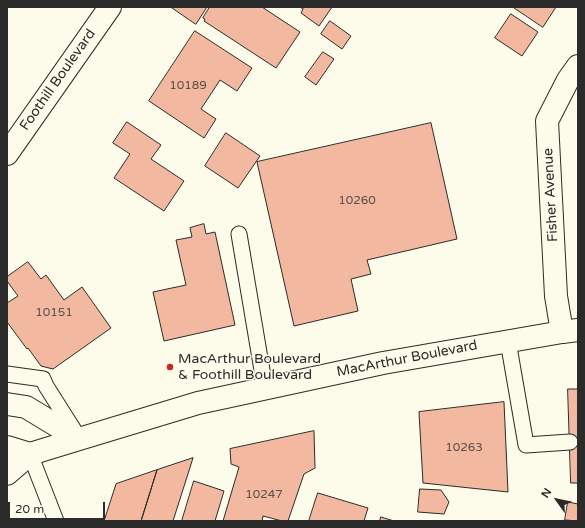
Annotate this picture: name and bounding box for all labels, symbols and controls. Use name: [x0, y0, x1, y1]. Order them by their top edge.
street label: Foothill Boulevard: [17, 26, 99, 134]
house number: 10189: [169, 79, 207, 93]
street label: Fisher Avenue: [540, 148, 562, 242]
house number: 10260: [338, 194, 376, 208]
house number: 10151: [35, 306, 73, 320]
street label: MacArthur Boulevard: [335, 337, 479, 381]
place label: MacArthur Boulevard & Foothill Boulevard: [178, 351, 321, 384]
marker: MacArthur Boulevard & Foothill Boulevard: [165, 362, 175, 372]
house number: 10263: [445, 441, 483, 455]
north arrow: [537, 480, 577, 520]
text: N: [539, 486, 554, 500]
house number: 10247: [245, 488, 283, 502]
scale bar: [10, 494, 107, 520]
text: 20 m: [15, 502, 44, 516]

